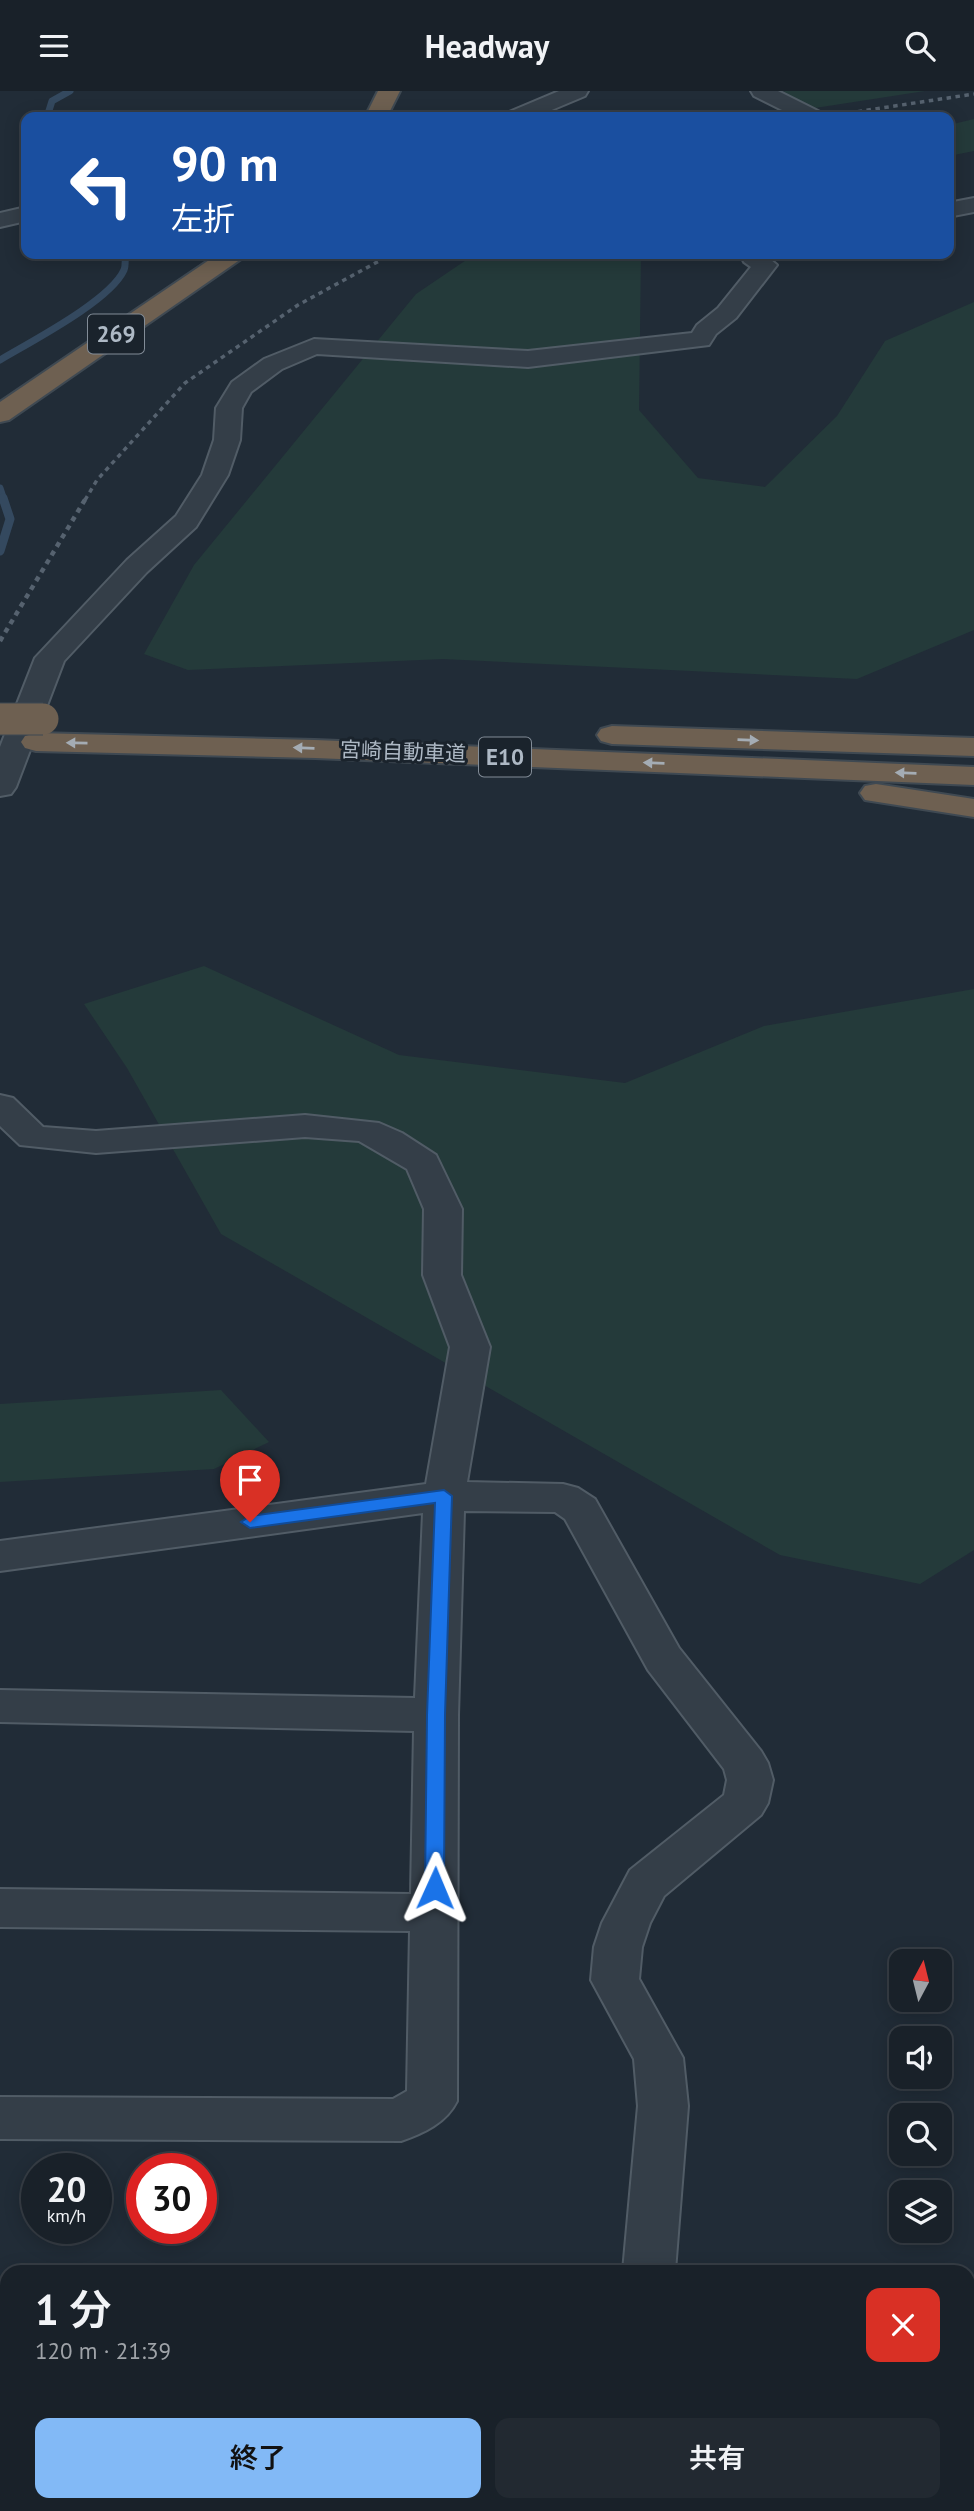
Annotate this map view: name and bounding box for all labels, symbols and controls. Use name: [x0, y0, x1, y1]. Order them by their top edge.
text: Headway: [425, 25, 549, 67]
icon: menu: [35, 27, 73, 65]
icon: search: [901, 27, 939, 65]
text: 90 m: [171, 131, 278, 195]
icon: left: [56, 140, 147, 231]
text: 左折: [171, 197, 235, 239]
road number: 269: [88, 315, 144, 353]
one-way arrow: [737, 734, 759, 745]
street label: 宮崎自動車道: [340, 736, 466, 767]
one-way arrow: [66, 737, 88, 748]
road number: E10: [479, 737, 531, 777]
one-way arrow: [293, 743, 315, 754]
one-way arrow: [643, 758, 665, 769]
one-way arrow: [895, 768, 917, 779]
pin: [220, 1450, 280, 1522]
icon: arrive: [231, 1461, 269, 1499]
position arrow: [398, 1851, 472, 1925]
north arrow: [889, 1949, 952, 2013]
map controls: [889, 1949, 952, 2243]
button: sound: [889, 2026, 952, 2089]
button: search: [889, 2103, 952, 2166]
speed limit sign: 30: [126, 2153, 217, 2244]
text: 20: [47, 2166, 86, 2212]
button: layers: [889, 2180, 952, 2243]
text: km/h: [47, 2204, 86, 2227]
text: 1 分: [35, 2282, 111, 2337]
button: close: [866, 2288, 940, 2362]
text: 120 m · 21:39: [35, 2336, 171, 2365]
button: 終了: [35, 2418, 481, 2498]
button: 共有: [495, 2418, 940, 2498]

